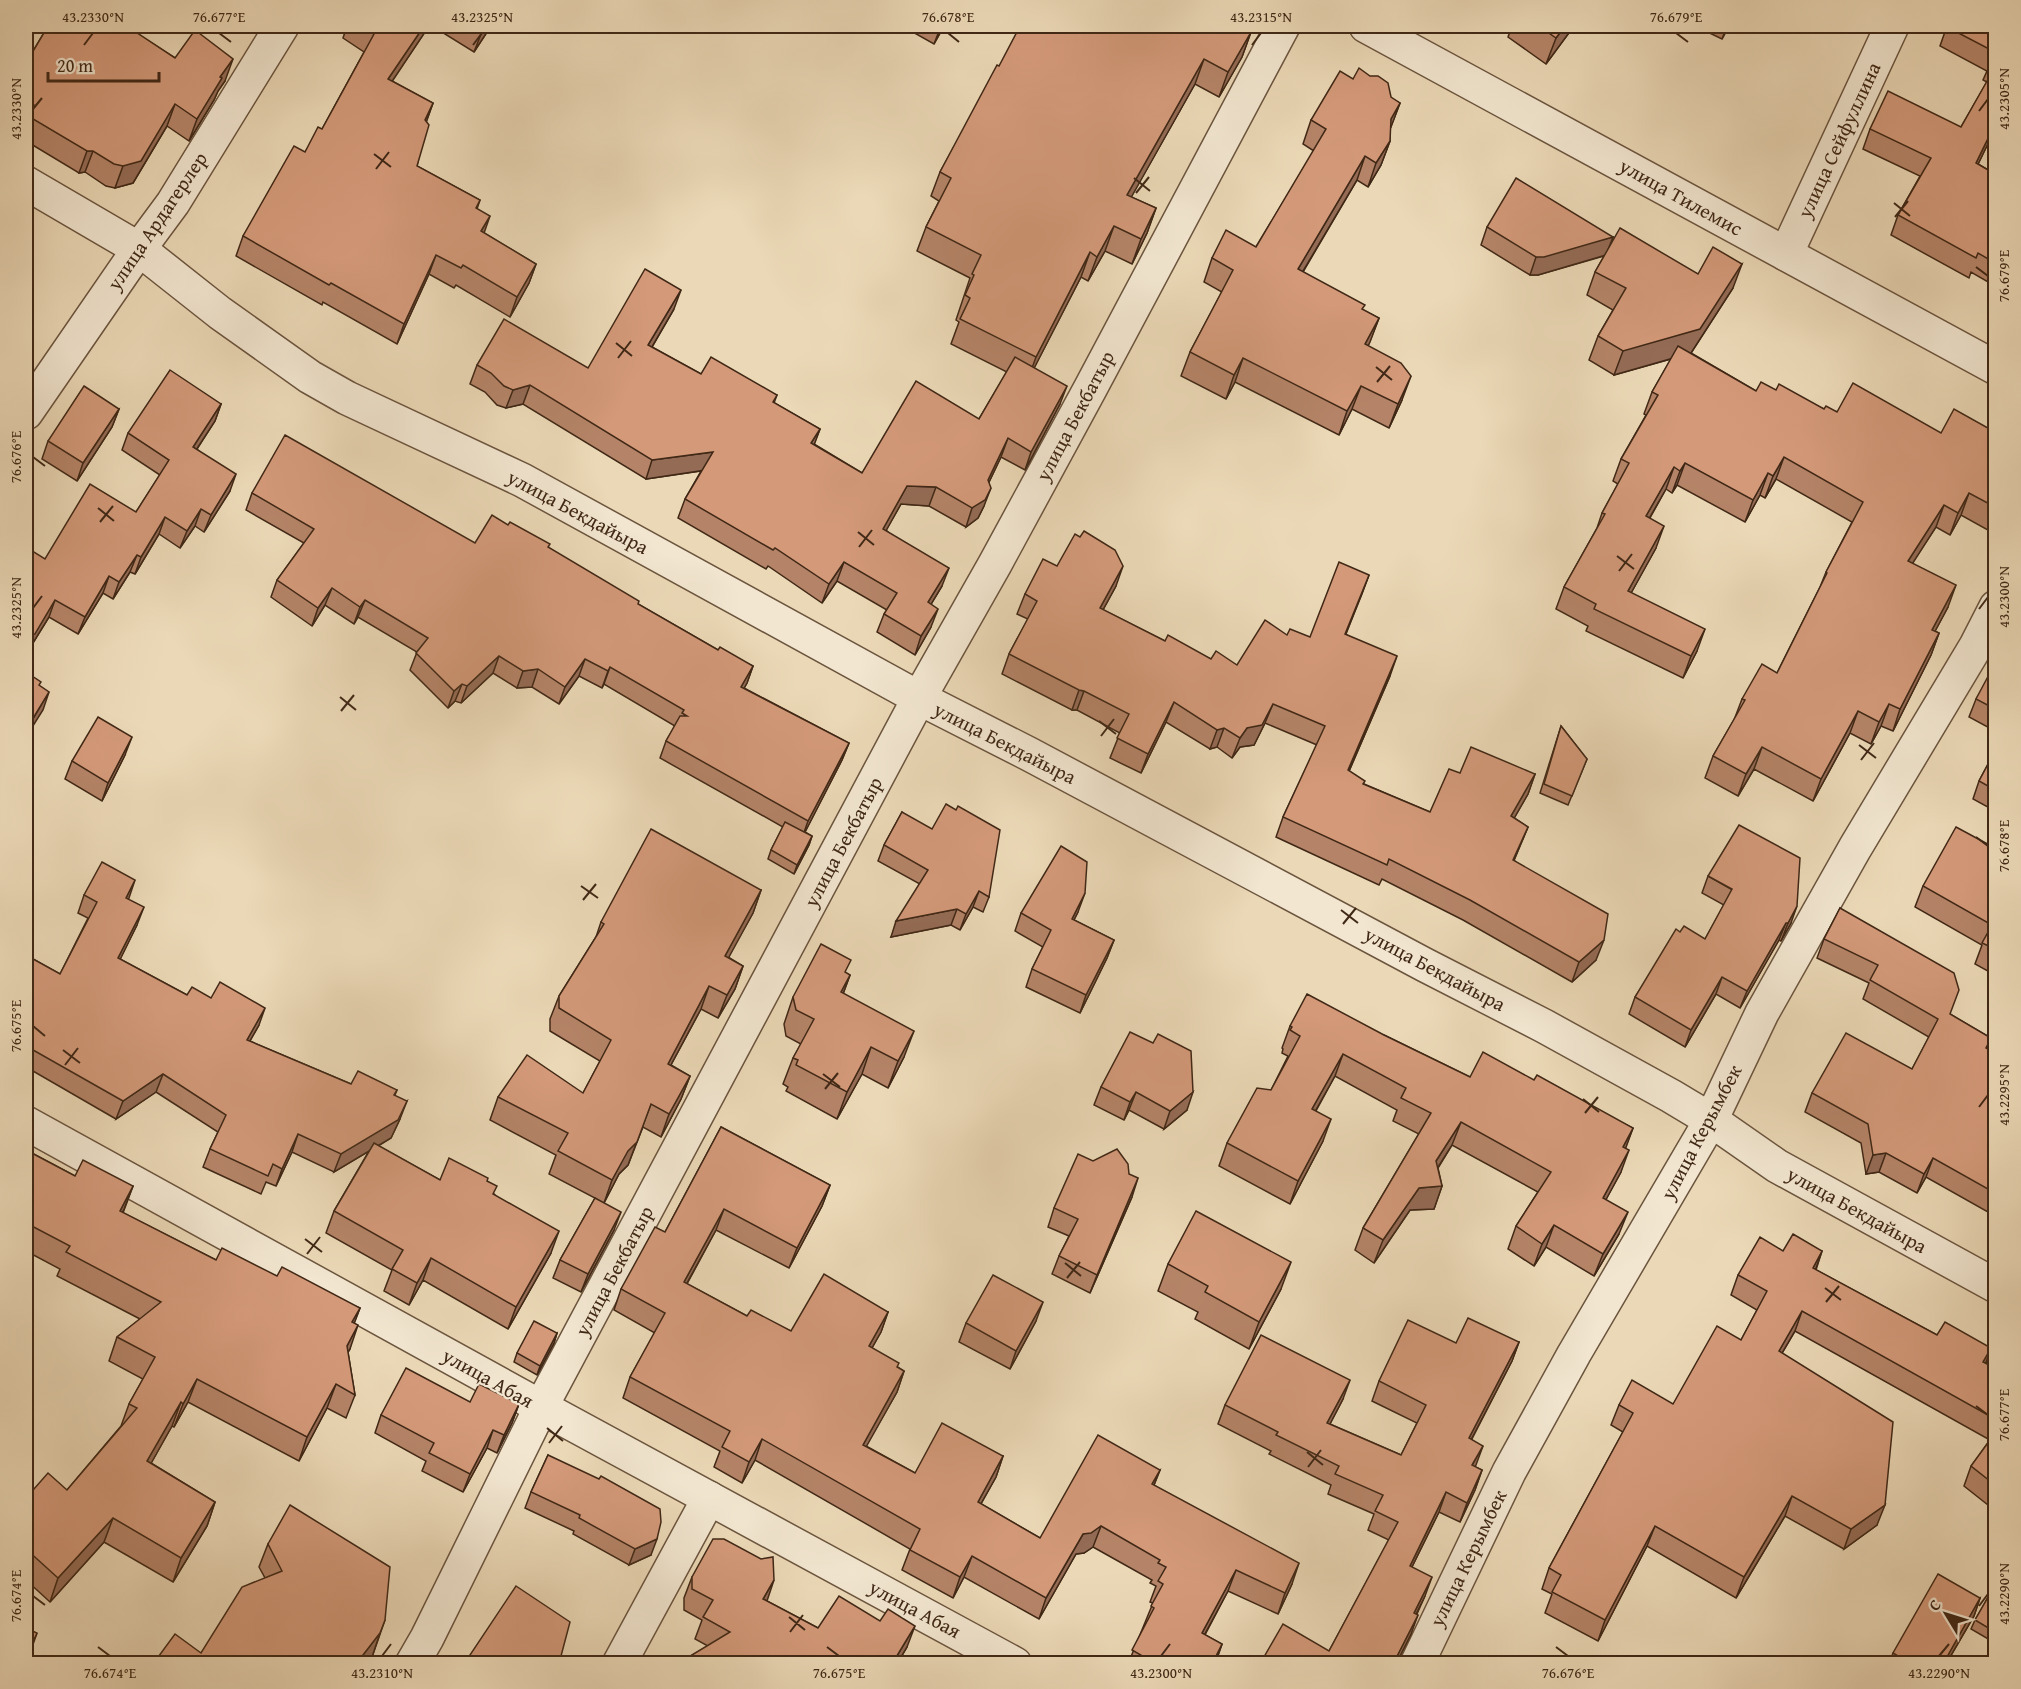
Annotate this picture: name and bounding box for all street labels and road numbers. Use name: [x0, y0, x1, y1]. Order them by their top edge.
street label: улица Сейфуллина: [1789, 57, 1888, 223]
street label: улица Ардагерлер: [99, 145, 214, 297]
street label: улица Тилемис: [1613, 150, 1748, 243]
street label: улица Бекбатыр: [1028, 345, 1121, 487]
street label: улица Бекдайыра: [502, 462, 654, 561]
street label: улица Бекдайыра: [928, 694, 1082, 791]
street label: улица Бекбатыр: [796, 771, 889, 913]
street label: улица Бекдайыра: [1359, 919, 1511, 1018]
street label: улица Керымбек: [1652, 1059, 1749, 1205]
street label: улица Бекдайыра: [1781, 1159, 1933, 1260]
street label: улица Бекбатыр: [567, 1200, 660, 1342]
street label: улица Абая: [436, 1340, 539, 1415]
street label: улица Керымбек: [1421, 1484, 1514, 1632]
street label: улица Абая: [863, 1572, 966, 1645]

